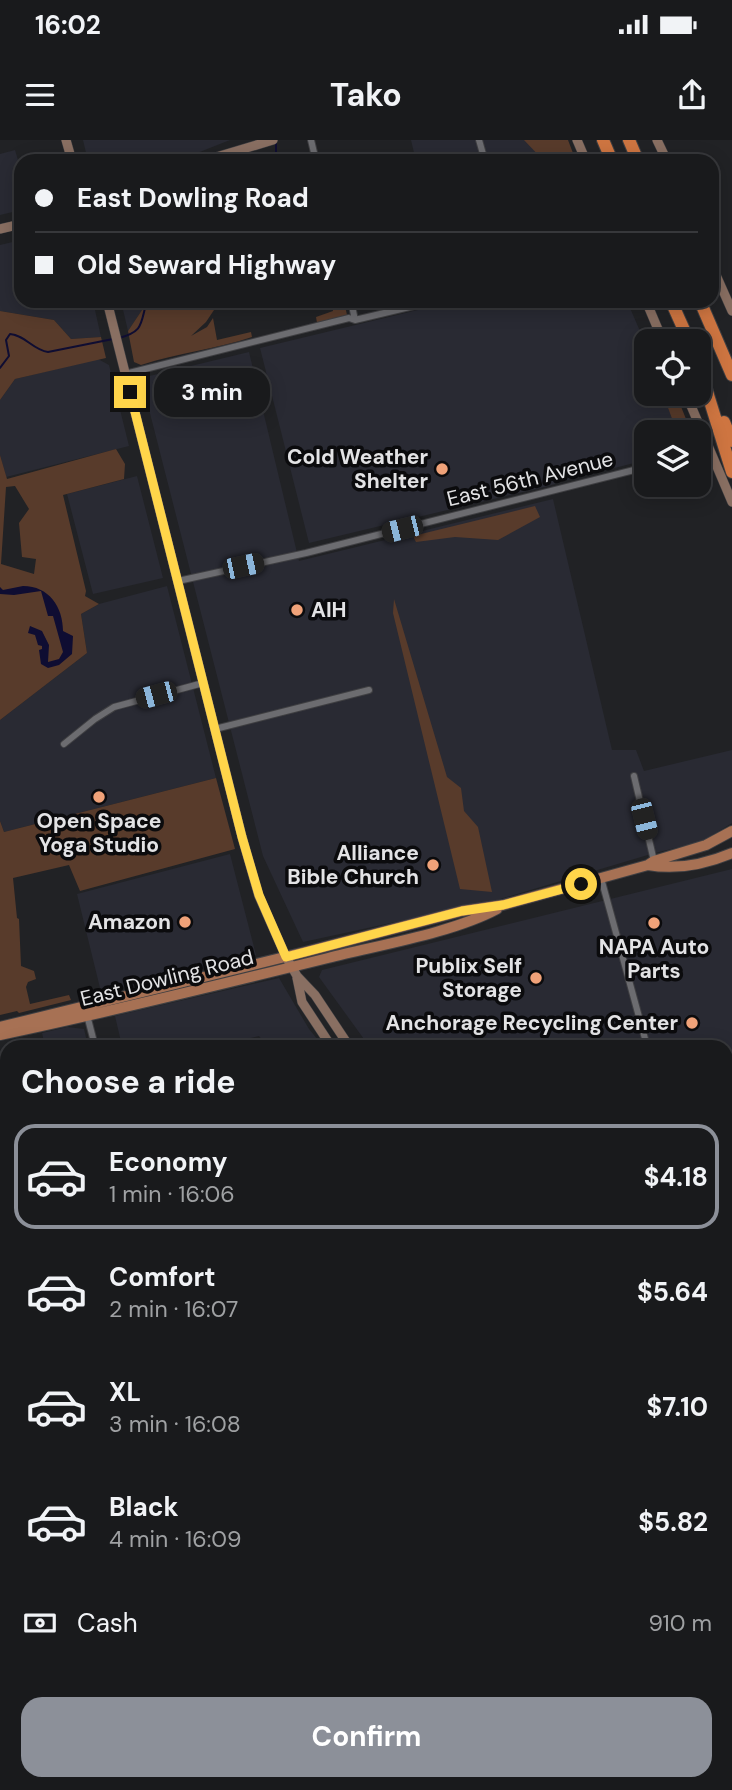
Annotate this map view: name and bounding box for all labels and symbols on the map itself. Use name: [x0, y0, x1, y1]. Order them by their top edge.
callout: 3 min: [154, 368, 270, 416]
route end: [114, 376, 146, 408]
place label: Cold Weather Shelter: [287, 443, 428, 495]
street label: East 56th Avenue: [444, 445, 616, 513]
marker: Cold Weather Shelter: [434, 461, 450, 477]
car: [380, 514, 425, 544]
car: [221, 551, 266, 581]
place label: AIH: [311, 596, 347, 624]
marker: AIH: [289, 602, 305, 618]
car: [133, 679, 180, 711]
marker: Open Space Yoga Studio: [91, 789, 107, 805]
car: [629, 796, 660, 842]
place label: Open Space Yoga Studio: [37, 807, 161, 859]
place label: Alliance Bible Church: [287, 839, 419, 891]
marker: Alliance Bible Church: [425, 857, 441, 873]
route start: [565, 868, 597, 900]
place label: Amazon: [88, 908, 171, 936]
marker: Amazon: [177, 914, 193, 930]
marker: NAPA Auto Parts: [646, 915, 662, 931]
place label: NAPA Auto Parts: [599, 933, 709, 985]
street label: East Dowling Road: [77, 943, 257, 1013]
place label: Publix Self Storage: [415, 952, 522, 1004]
marker: Publix Self Storage: [528, 970, 544, 986]
place label: Anchorage Recycling Center: [386, 1009, 678, 1037]
marker: Anchorage Recycling Center: [684, 1015, 700, 1031]

